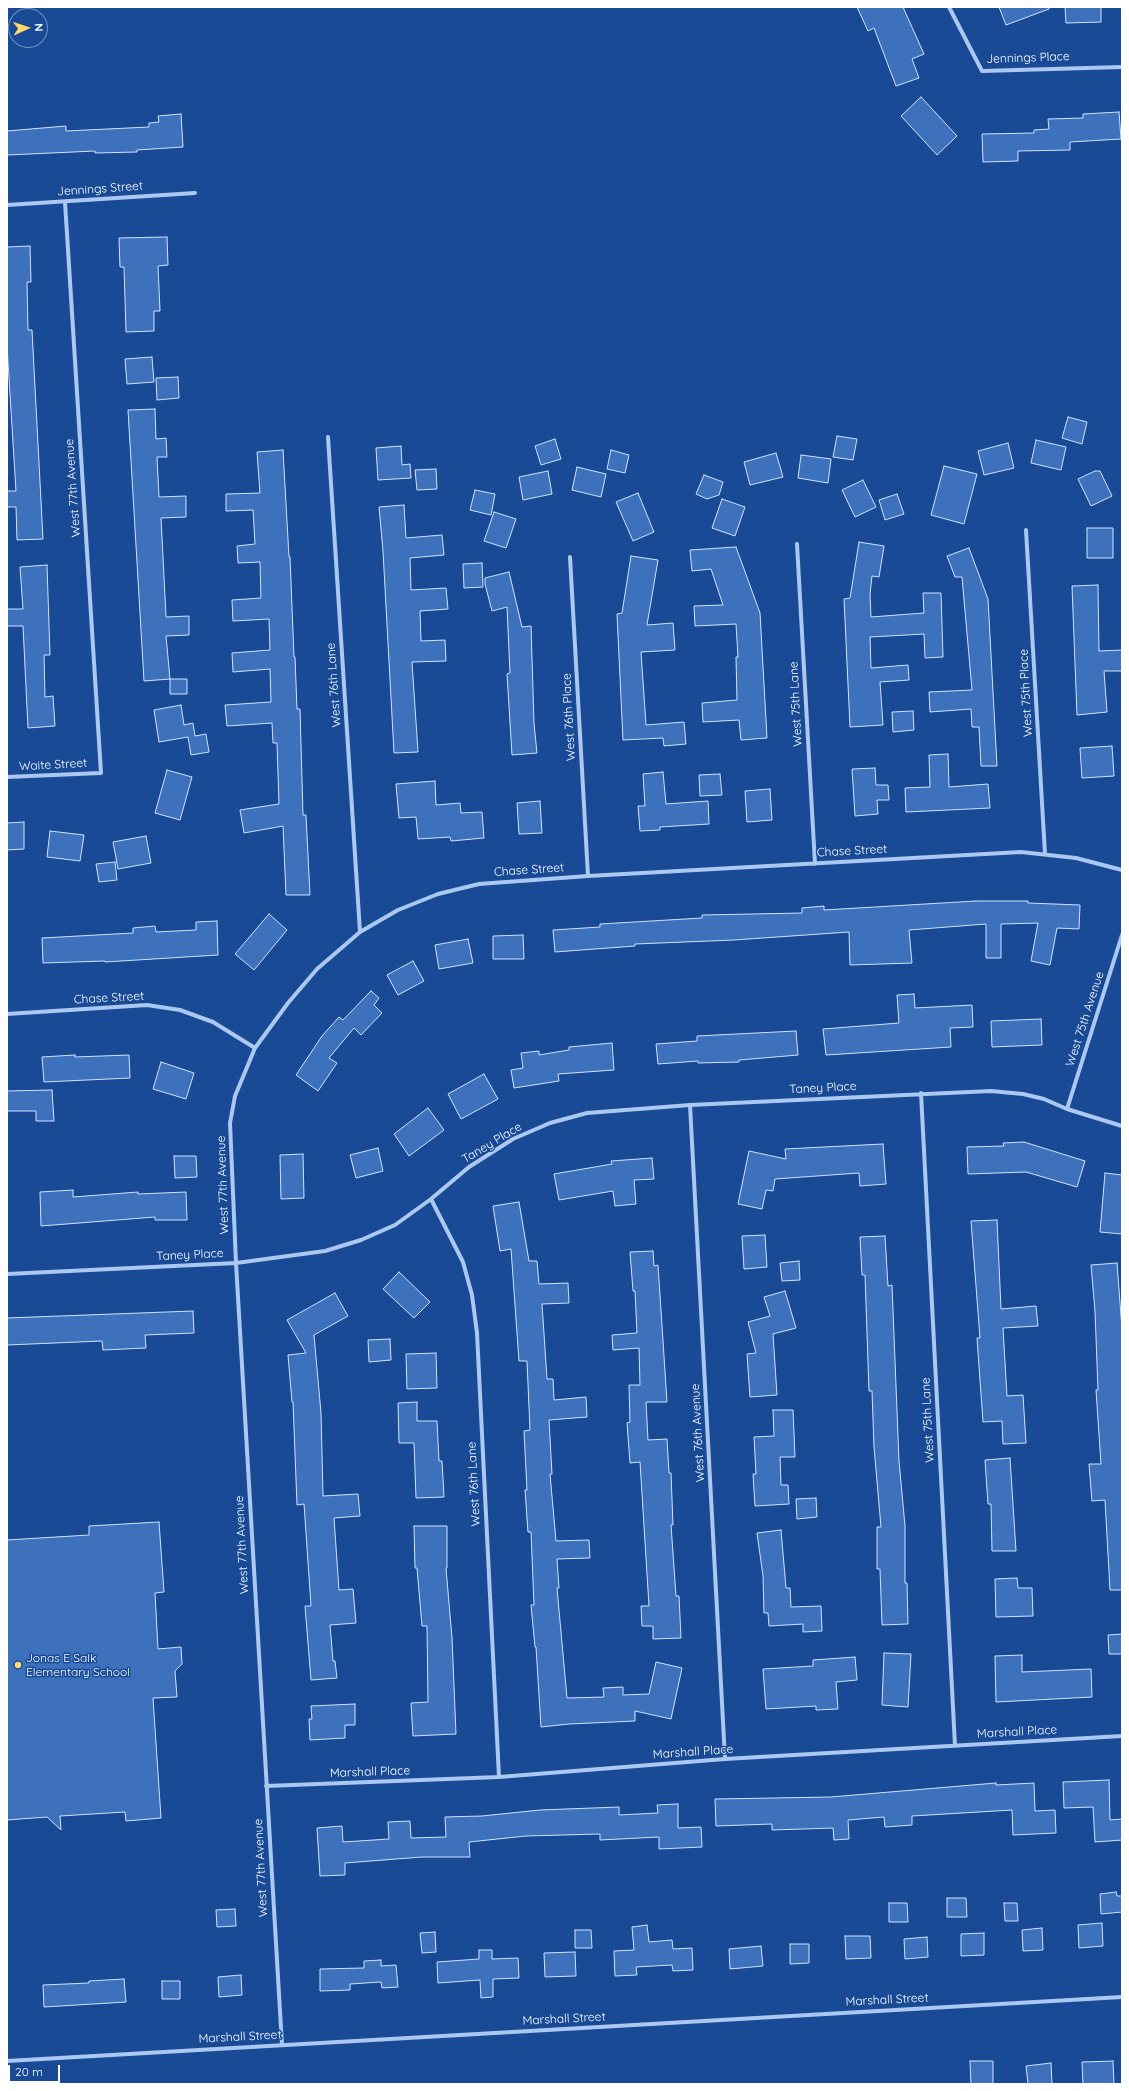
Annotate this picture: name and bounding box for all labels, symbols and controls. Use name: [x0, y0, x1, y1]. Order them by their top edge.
north arrow: [8, 8, 48, 48]
text: N: [32, 23, 46, 32]
street label: Jennings Place: [986, 49, 1070, 67]
street label: Jennings Street: [57, 179, 143, 199]
street label: West 77th Avenue: [62, 438, 84, 538]
street label: West 76th Lane: [324, 642, 344, 728]
street label: West 75th Place: [1017, 649, 1035, 737]
street label: West 75th Lane: [787, 661, 805, 747]
street label: West 76th Place: [560, 673, 578, 761]
street label: Waite Street: [19, 756, 87, 774]
street label: Chase Street: [816, 842, 888, 860]
street label: Chase Street: [493, 860, 565, 880]
street label: West 75th Avenue: [1063, 970, 1107, 1068]
street label: Chase Street: [73, 989, 145, 1007]
street label: Taney Place: [789, 1079, 857, 1097]
street label: Taney Place: [459, 1120, 525, 1166]
street label: West 77th Avenue: [214, 1135, 232, 1235]
street label: Taney Place: [156, 1246, 224, 1264]
street label: West 75th Lane: [919, 1377, 937, 1463]
street label: West 76th Avenue: [688, 1383, 708, 1483]
street label: West 76th Lane: [465, 1441, 483, 1527]
street label: West 77th Avenue: [232, 1495, 252, 1595]
place label: Jonas E Salk Elementary School: [26, 1651, 130, 1679]
marker: Jonas E Salk Elementary School: [13, 1660, 23, 1670]
street label: Marshall Place: [976, 1723, 1058, 1741]
street label: Marshall Place: [652, 1742, 734, 1762]
street label: Marshall Place: [330, 1763, 410, 1781]
street label: West 77th Avenue: [251, 1818, 271, 1918]
street label: Marshall Street: [845, 1991, 929, 2009]
street label: Marshall Street: [522, 2010, 606, 2028]
street label: Marshall Street: [198, 2028, 282, 2046]
scale bar: [10, 2057, 62, 2083]
text: 20 m: [15, 2064, 43, 2079]

